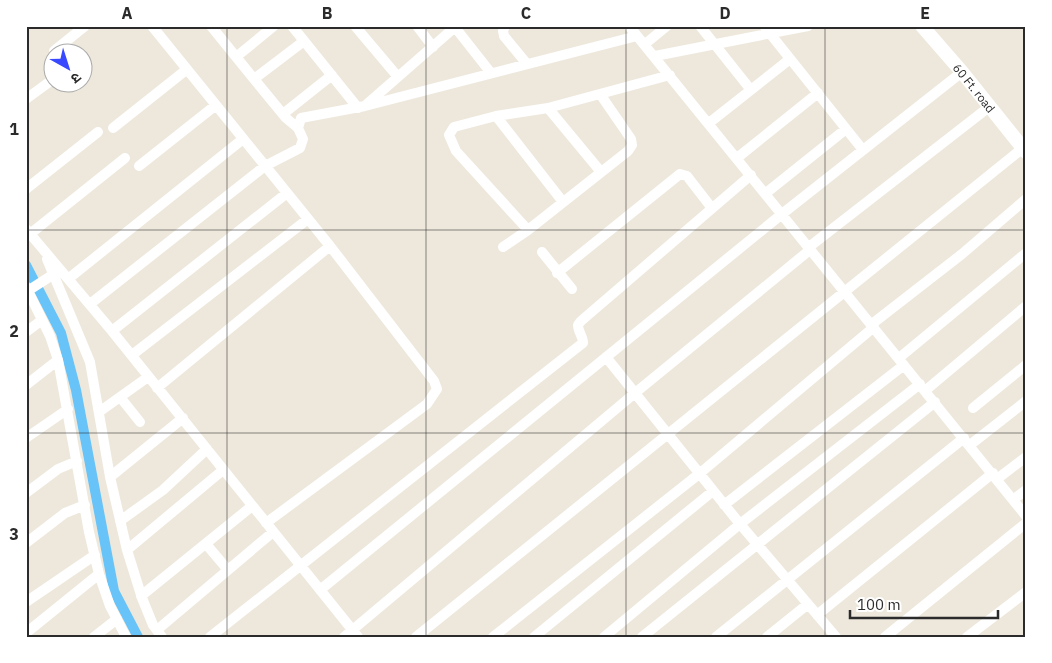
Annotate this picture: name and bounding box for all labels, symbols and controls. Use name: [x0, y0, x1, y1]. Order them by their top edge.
text: A: [122, 3, 133, 23]
text: B: [322, 3, 333, 23]
text: C: [521, 3, 531, 23]
text: D: [719, 3, 731, 23]
text: E: [920, 3, 930, 23]
north arrow: [42, 42, 92, 92]
street label: 60 Ft. road: [950, 60, 999, 115]
text: उ: [67, 69, 85, 88]
text: 1: [9, 119, 19, 139]
text: 2: [9, 321, 19, 341]
text: 3: [9, 524, 19, 544]
scale bar: [850, 588, 997, 620]
text: 100 m: [857, 595, 901, 614]

